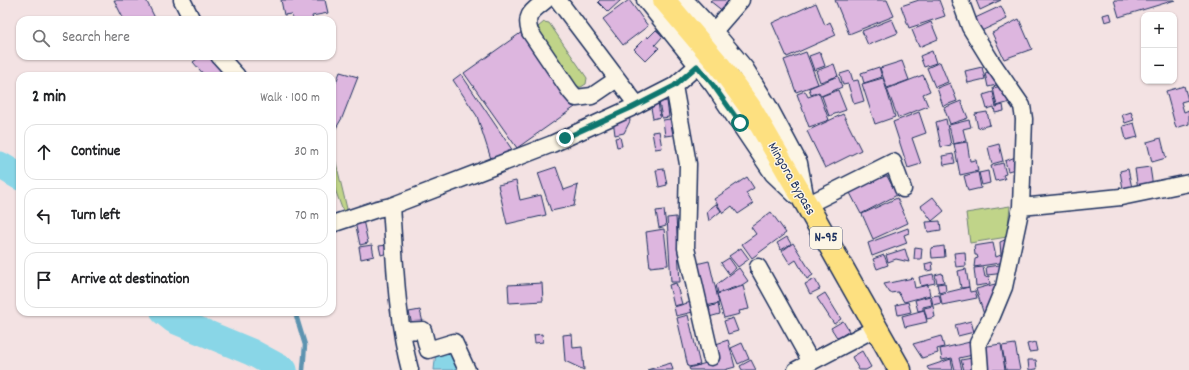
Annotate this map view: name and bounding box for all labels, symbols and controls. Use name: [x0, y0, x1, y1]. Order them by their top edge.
map controls: [1141, 12, 1177, 84]
button: +: [1141, 12, 1177, 48]
search box: [16, 16, 336, 60]
icon: search: [30, 27, 52, 49]
text: Search here: [62, 27, 130, 49]
button: −: [1141, 48, 1177, 84]
text: 2 min: [32, 86, 66, 110]
text: Walk · 100 m: [260, 89, 320, 108]
route start: [731, 114, 749, 132]
route end: [556, 129, 574, 147]
street label: Mingora Bypass: [762, 139, 820, 219]
icon: ahead: [33, 141, 55, 163]
text: Continue: [71, 141, 120, 163]
text: 30 m: [294, 143, 319, 162]
icon: left: [33, 205, 55, 227]
text: Turn left: [71, 205, 120, 227]
text: 70 m: [295, 207, 319, 226]
road number: N-95: [810, 227, 842, 249]
icon: arrive: [33, 269, 55, 291]
text: Arrive at destination: [71, 269, 189, 291]

